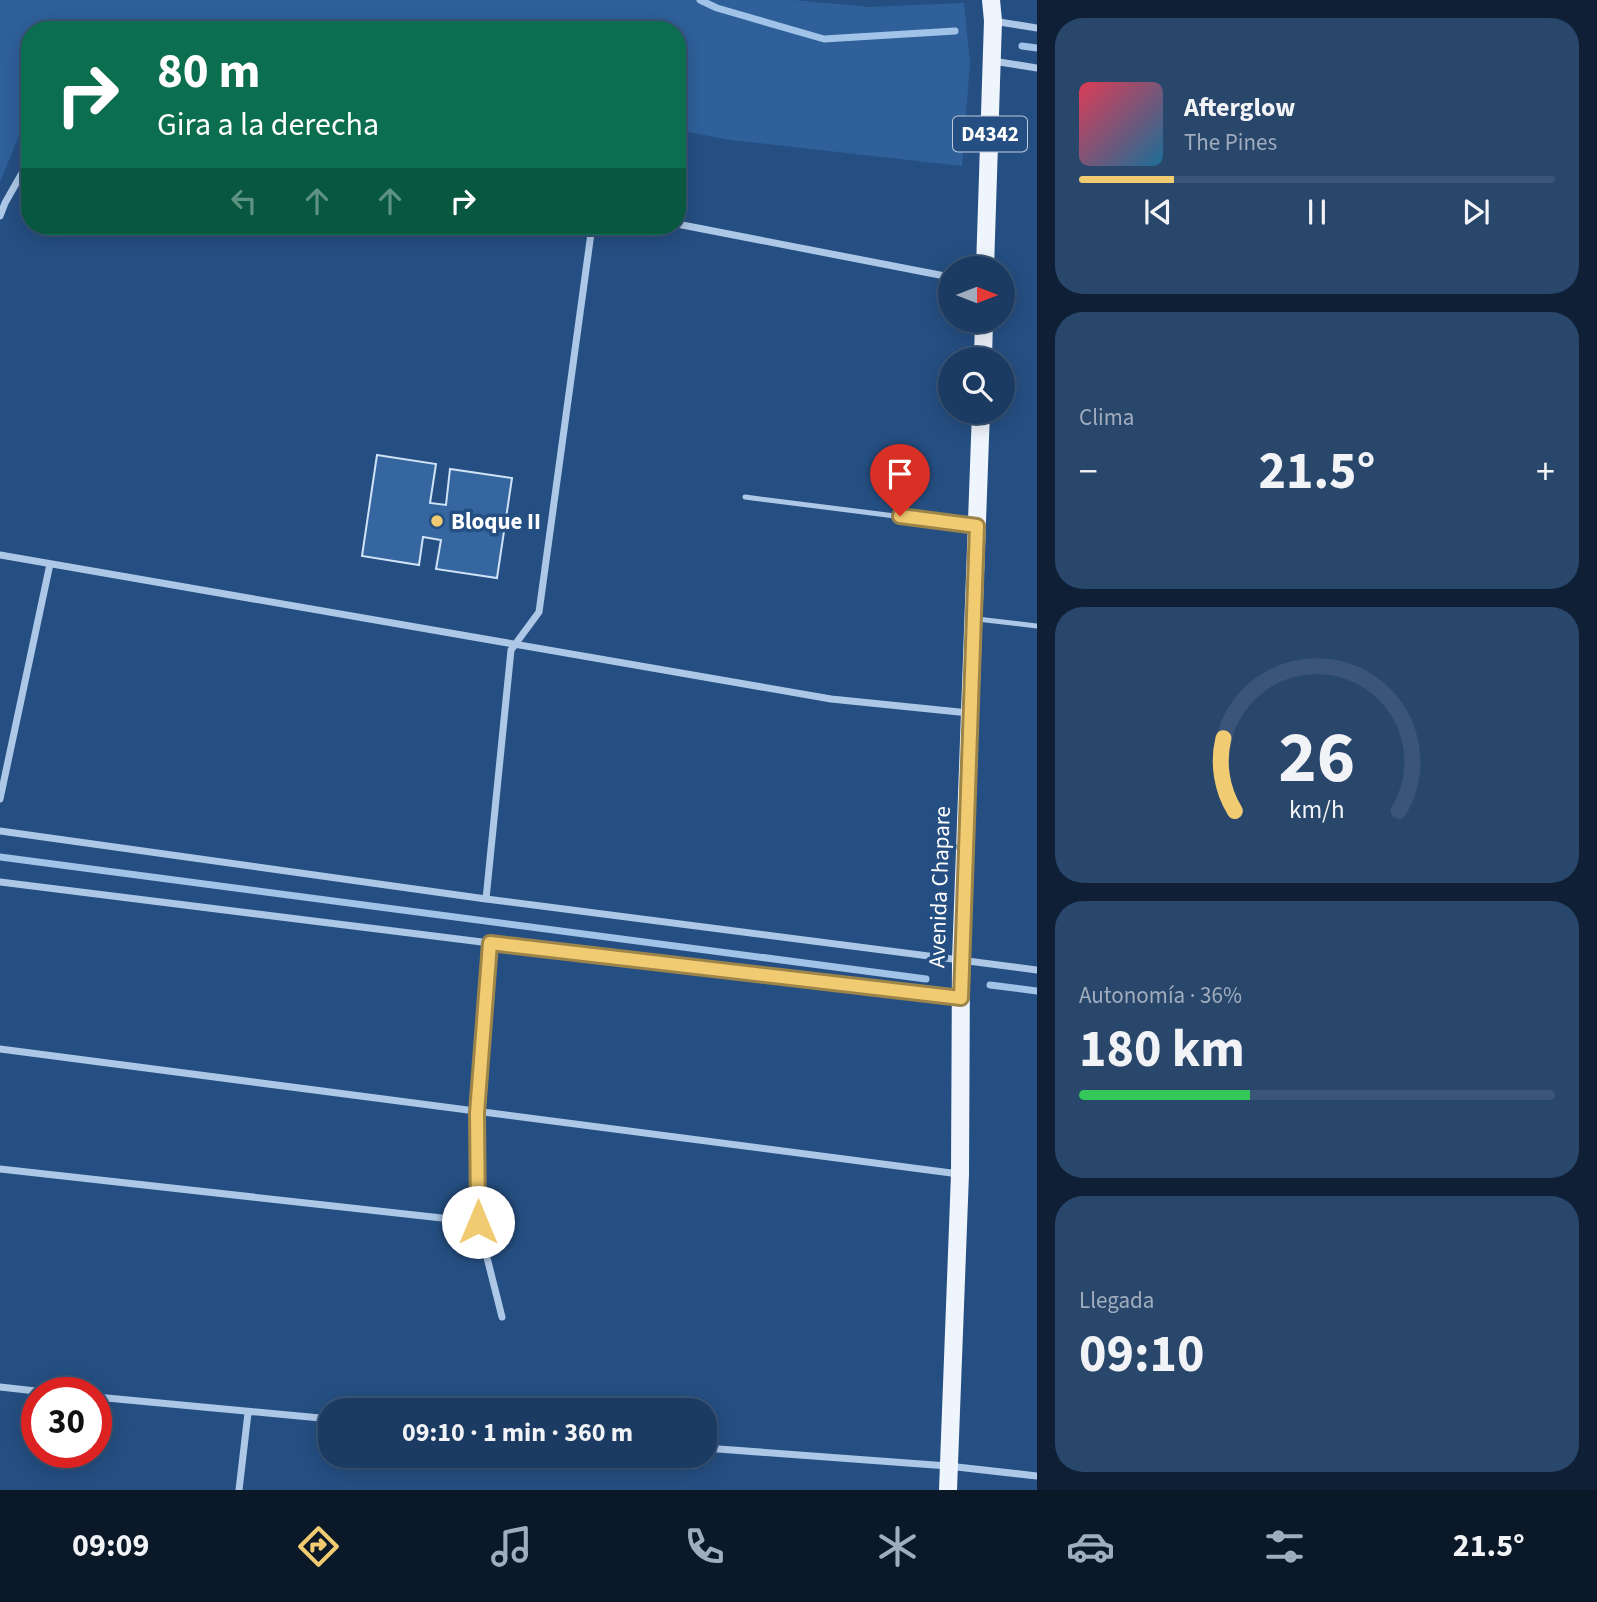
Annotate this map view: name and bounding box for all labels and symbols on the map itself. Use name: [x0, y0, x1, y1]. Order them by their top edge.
road number: D4342: [953, 116, 1027, 152]
north arrow: [938, 256, 1015, 332]
pin: [870, 444, 930, 516]
place label: Bloque II: [451, 505, 541, 538]
marker: Bloque II: [429, 513, 445, 529]
street label: Avenida Chapare: [920, 805, 959, 969]
position arrow: [441, 1185, 515, 1259]
speed limit sign: 30: [21, 1377, 112, 1468]

